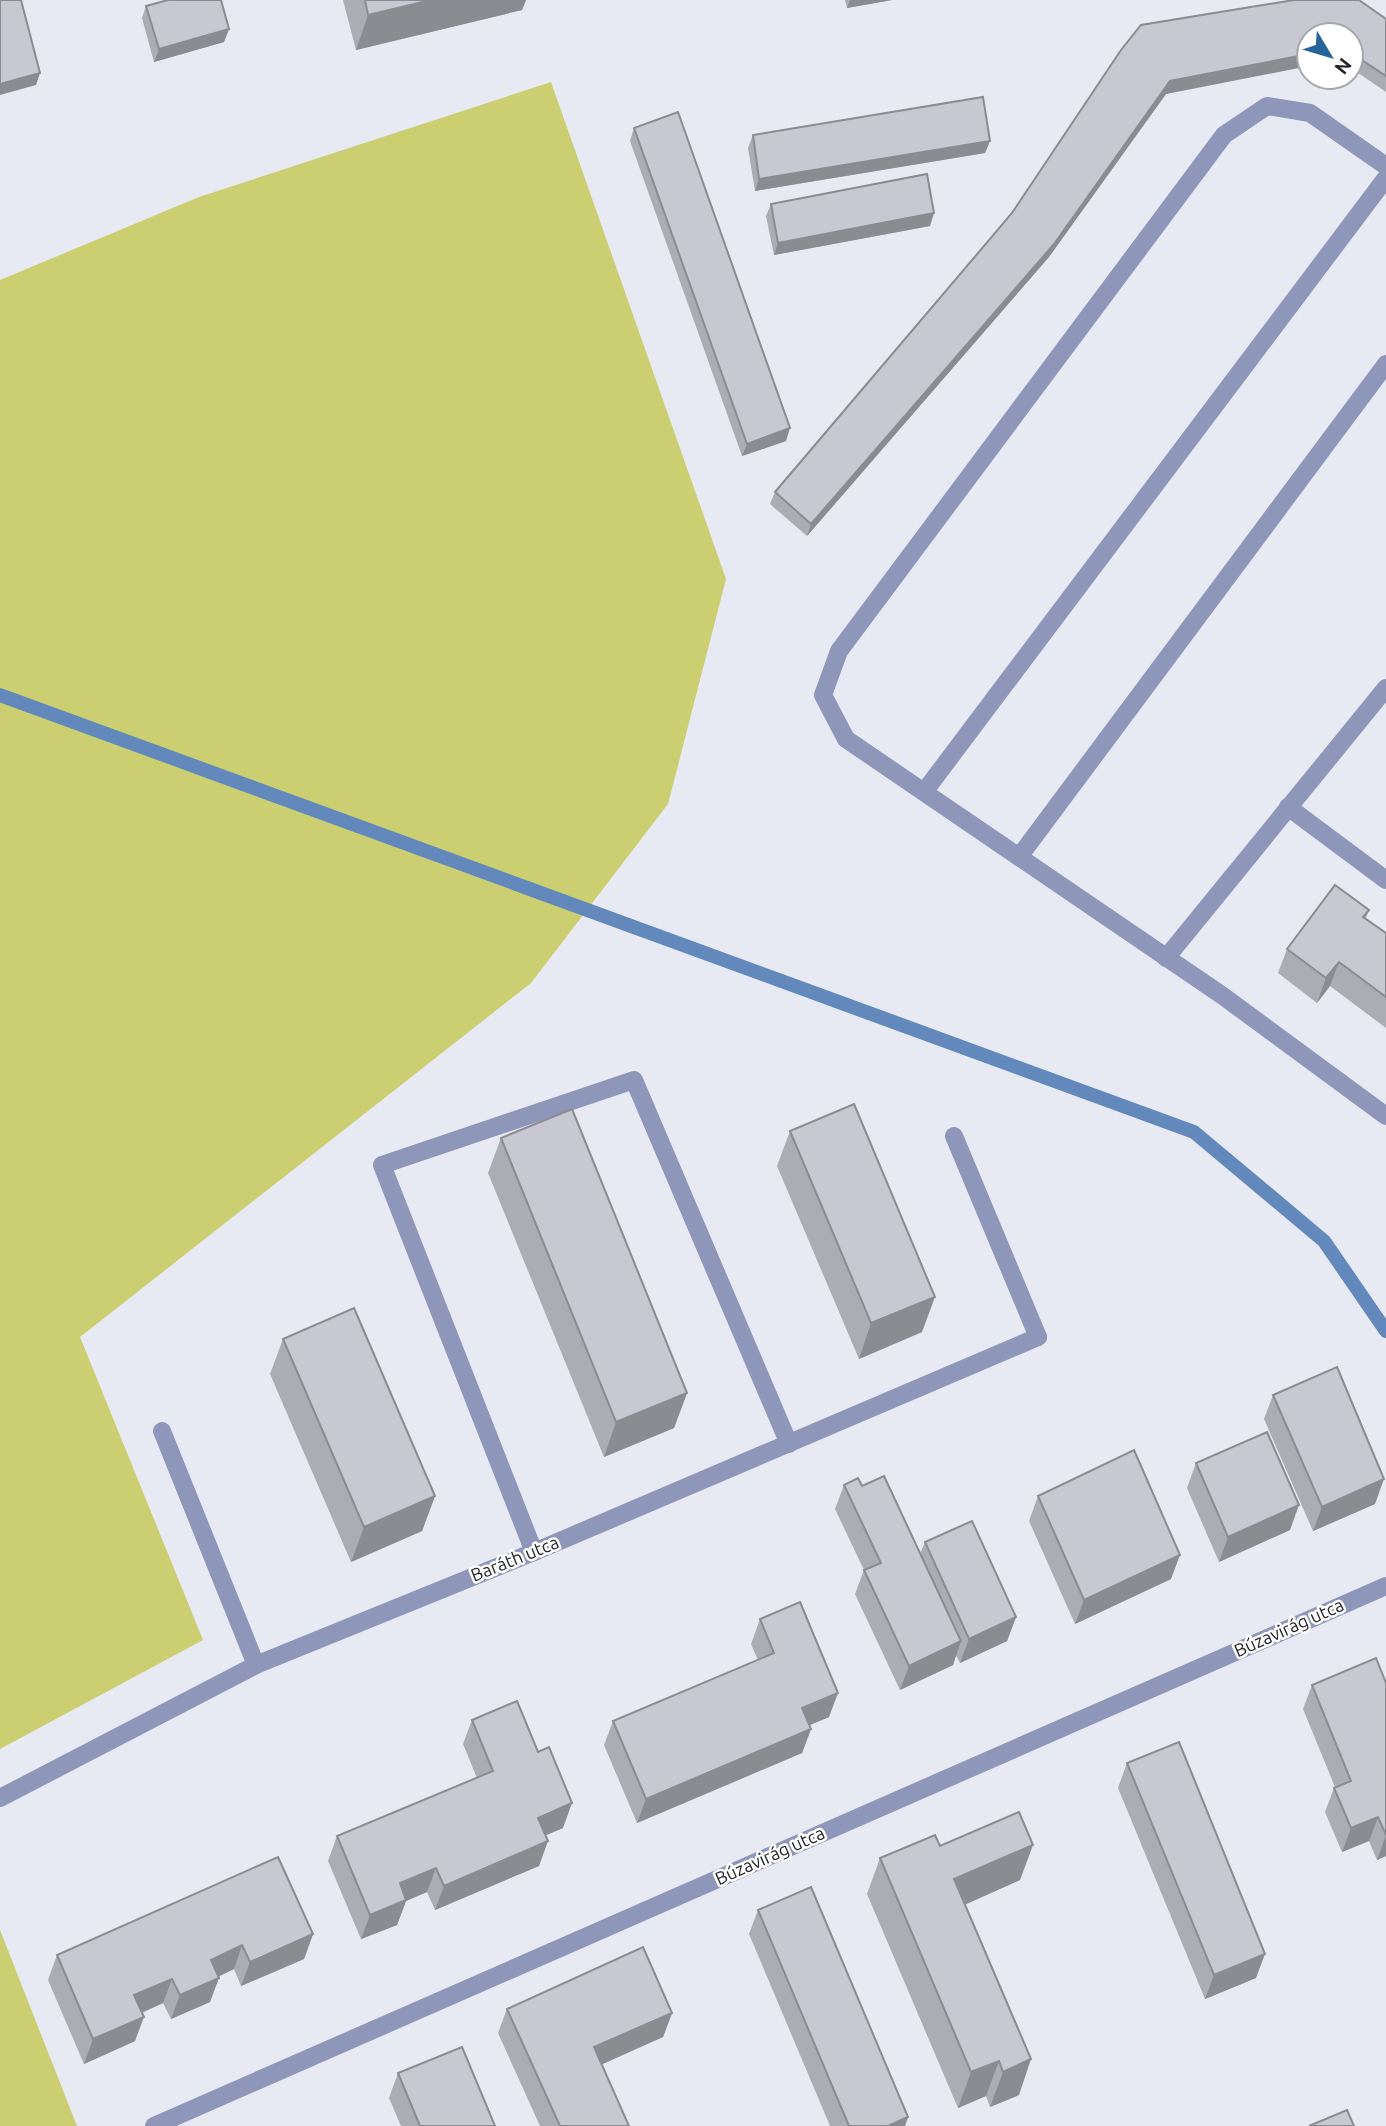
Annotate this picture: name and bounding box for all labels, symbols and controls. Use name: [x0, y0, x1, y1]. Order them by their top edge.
north arrow: [1295, 21, 1365, 91]
text: N: [1330, 54, 1356, 79]
street label: Baráth utca: [468, 1531, 562, 1585]
street label: Búzavirág utca: [1231, 1594, 1346, 1660]
street label: Búzavirág utca: [712, 1822, 827, 1888]

